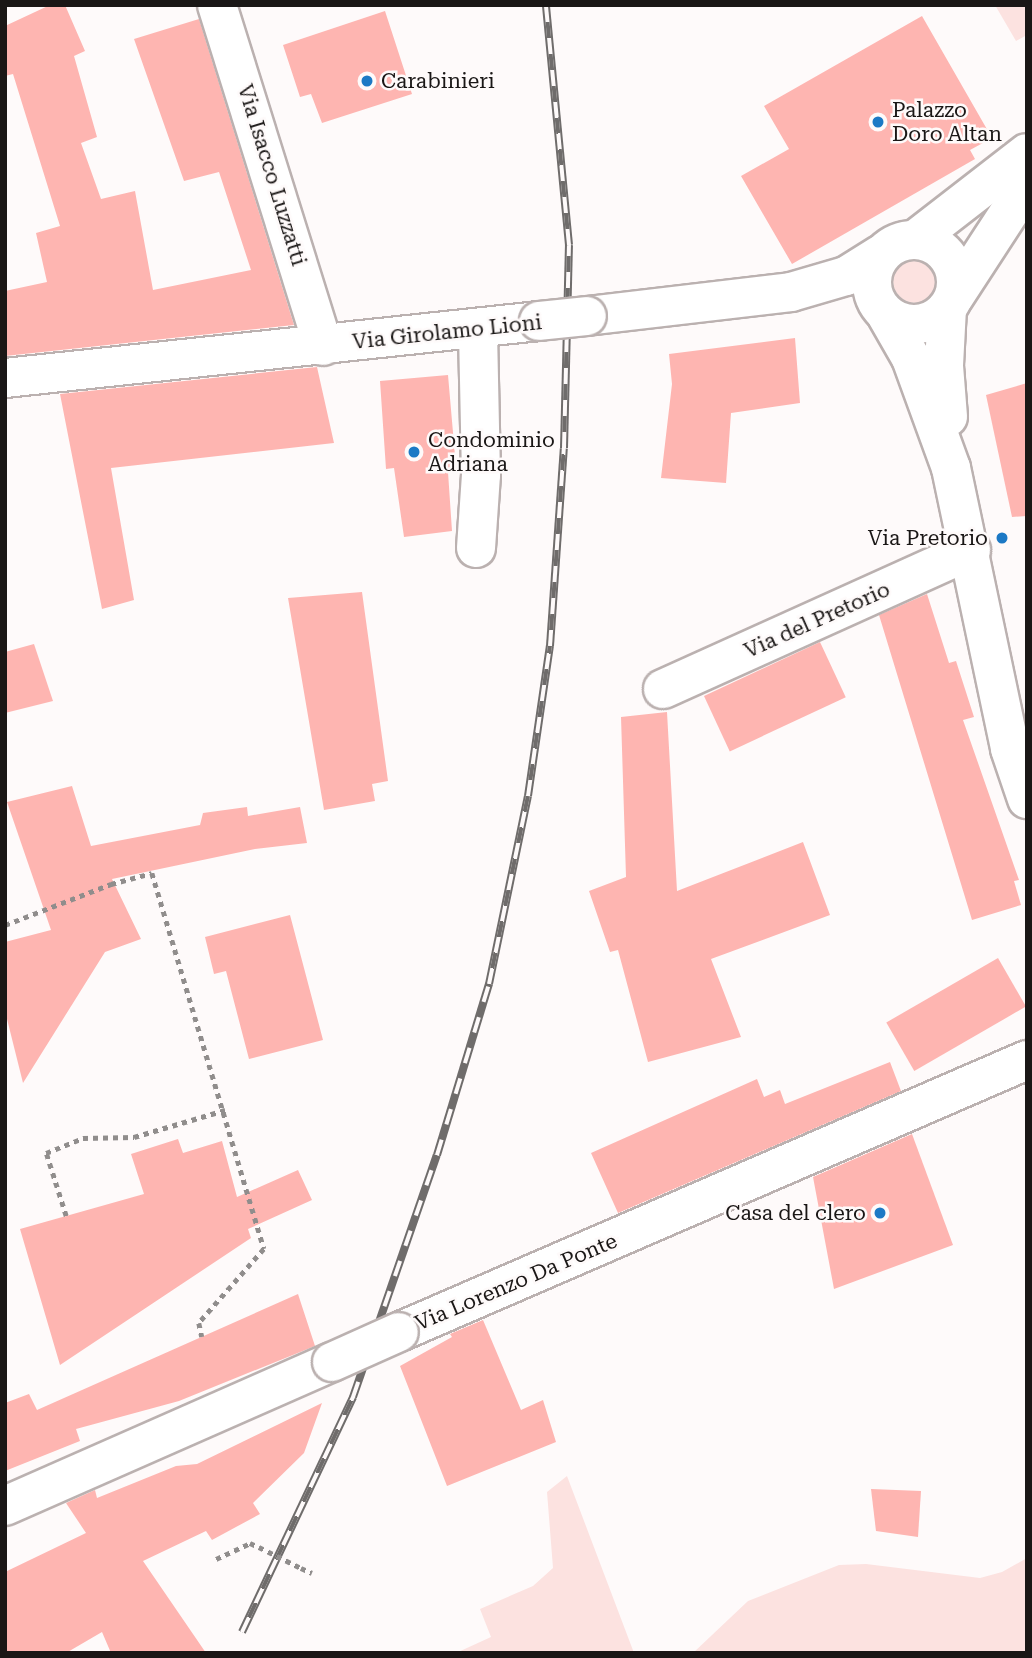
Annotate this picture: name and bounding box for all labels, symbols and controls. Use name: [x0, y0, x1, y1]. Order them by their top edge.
place label: Carabinieri: [381, 68, 495, 94]
marker: Carabinieri: [359, 73, 375, 89]
street label: Via Isacco Luzzatti: [232, 81, 312, 269]
place label: Palazzo Doro Altan: [892, 97, 1002, 147]
marker: Palazzo Doro Altan: [870, 114, 886, 130]
street label: Via Girolamo Lioni: [351, 310, 543, 354]
place label: Condominio Adriana: [428, 427, 555, 477]
marker: Condominio Adriana: [406, 444, 422, 460]
place label: Via Pretorio: [868, 525, 988, 551]
marker: Via Pretorio: [994, 530, 1010, 546]
street label: Via del Pretorio: [740, 577, 894, 663]
place label: Casa del clero: [725, 1200, 866, 1226]
marker: Casa del clero: [872, 1205, 888, 1221]
street label: Via Lorenzo Da Ponte: [411, 1228, 621, 1336]

